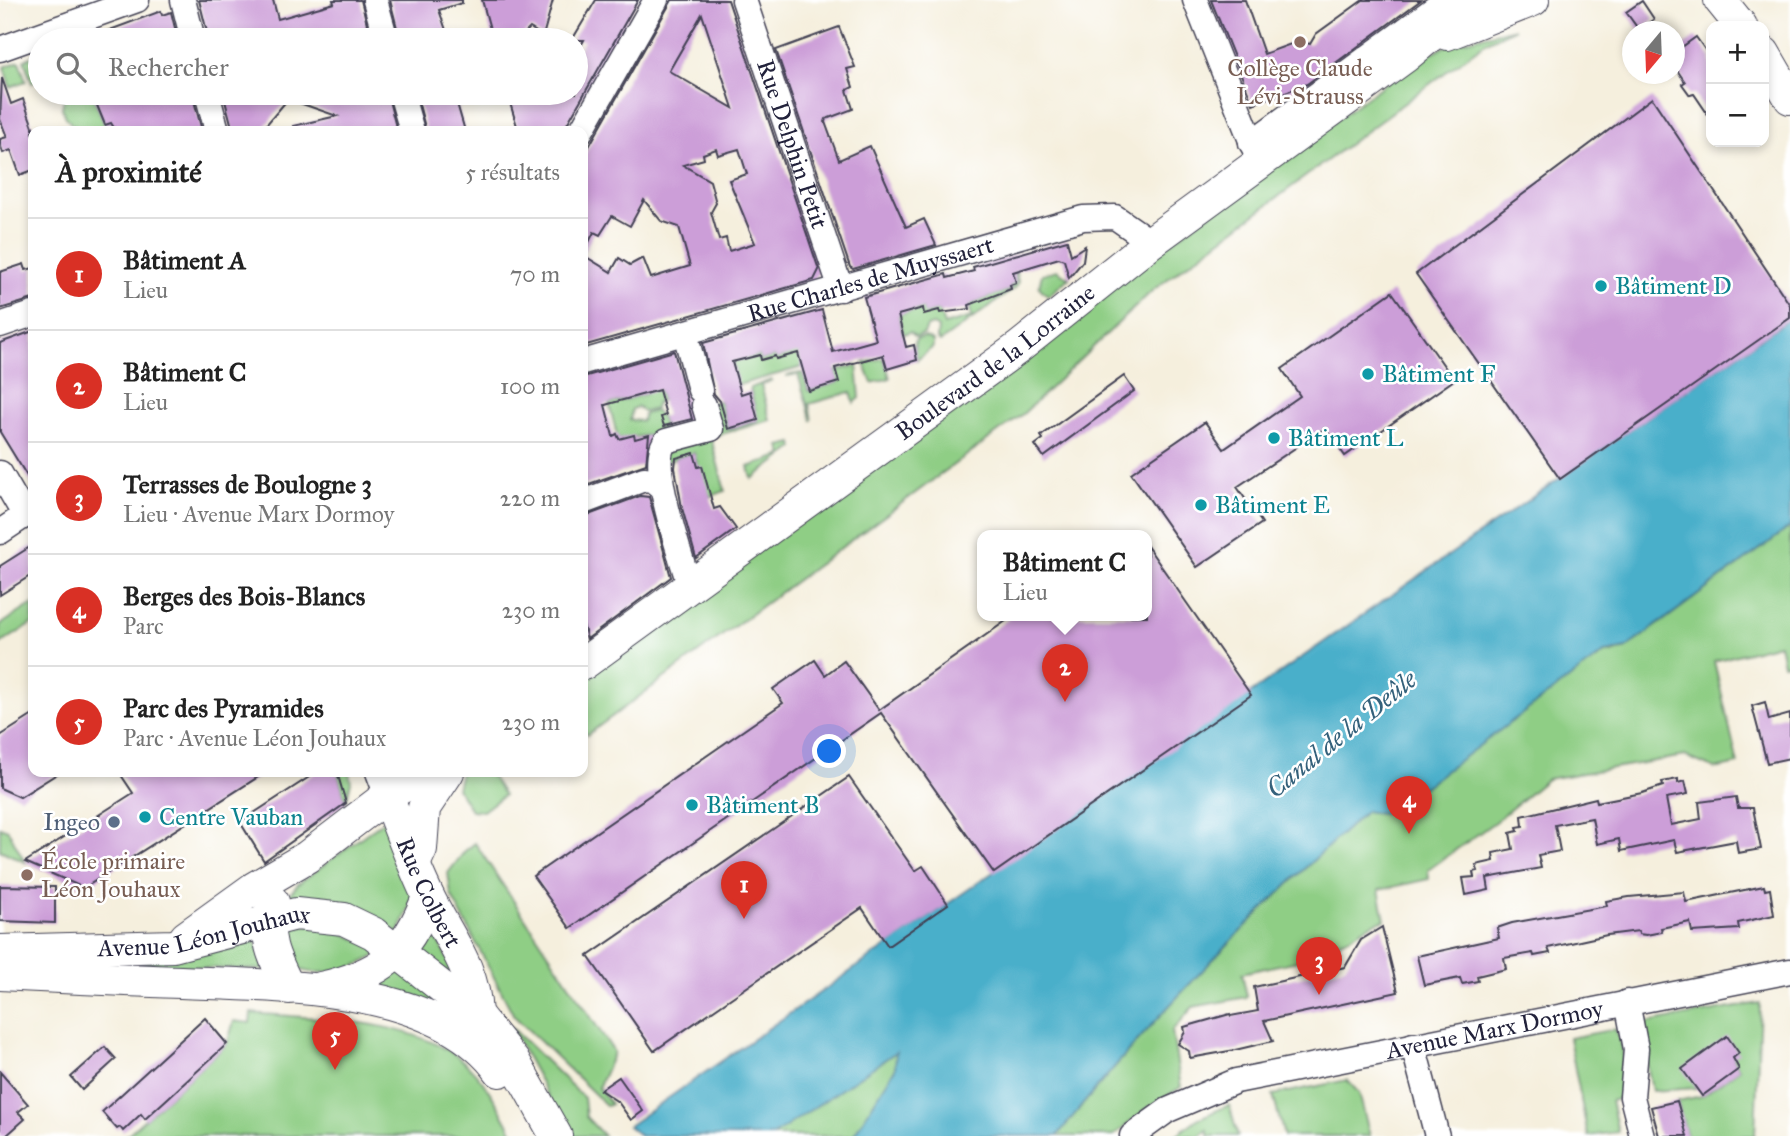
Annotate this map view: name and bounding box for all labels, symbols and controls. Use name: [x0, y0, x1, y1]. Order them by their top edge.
north arrow: [1622, 21, 1685, 84]
map controls: [1706, 21, 1769, 147]
button: +: [1706, 21, 1769, 84]
search box: [28, 28, 588, 105]
marker: Collège Claude Lévi-Strauss: [1292, 34, 1308, 50]
icon: search: [52, 48, 90, 86]
text: Rechercher: [108, 51, 229, 83]
place label: Collège Claude Lévi-Strauss: [1227, 53, 1373, 111]
street label: Rue Delphin Petit: [750, 56, 835, 233]
button: −: [1706, 84, 1769, 147]
text: À proximité: [56, 154, 202, 190]
text: 5 résultats: [465, 158, 560, 186]
street label: Rue Charles de Muyssaert: [744, 229, 997, 329]
text: Bâtiment A: [123, 244, 246, 276]
text: 1: [74, 260, 84, 288]
text: 70 m: [510, 260, 560, 288]
place label: Bâtiment D: [1615, 271, 1732, 301]
text: Lieu: [123, 276, 168, 304]
street label: Boulevard de la Lorraine: [890, 278, 1101, 447]
marker: Bâtiment D: [1593, 278, 1609, 294]
text: Bâtiment C: [123, 356, 247, 388]
place label: Bâtiment F: [1382, 359, 1496, 389]
marker: Bâtiment F: [1360, 366, 1376, 382]
text: 2: [73, 372, 85, 400]
text: 100 m: [500, 372, 560, 400]
text: Lieu: [123, 388, 168, 416]
place label: Bâtiment L: [1288, 423, 1404, 453]
marker: Bâtiment L: [1266, 430, 1282, 446]
text: Terrasses de Boulogne 3: [123, 468, 372, 500]
text: 3: [74, 484, 84, 512]
text: 220 m: [500, 484, 560, 512]
place label: Bâtiment E: [1215, 490, 1330, 520]
marker: Bâtiment E: [1193, 497, 1209, 513]
text: Lieu · Avenue Marx Dormoy: [123, 500, 394, 528]
popup: [977, 530, 1152, 621]
text: Bâtiment C: [1003, 546, 1126, 578]
text: Lieu: [1003, 578, 1048, 606]
text: Berges des Bois-Blancs: [123, 580, 365, 612]
text: 4: [73, 596, 85, 624]
text: 230 m: [502, 596, 560, 624]
text: Parc: [123, 612, 164, 640]
pin: 2: [1042, 644, 1088, 702]
water label: Canal de la Deûle: [1259, 663, 1424, 804]
text: Parc des Pyramides: [123, 692, 324, 724]
text: 5: [74, 708, 84, 736]
text: 230 m: [502, 708, 560, 736]
text: Parc · Avenue Léon Jouhaux: [123, 724, 386, 752]
your location: [812, 734, 846, 768]
pin: 4: [1386, 776, 1432, 834]
place label: Bâtiment B: [706, 790, 820, 820]
marker: Bâtiment B: [684, 797, 700, 813]
place label: Centre Vauban: [159, 802, 303, 832]
place label: Ingeo: [43, 807, 100, 837]
marker: Centre Vauban: [137, 809, 153, 825]
marker: Ingeo: [106, 814, 122, 830]
street label: Rue Colbert: [389, 833, 468, 953]
place label: École primaire Léon Jouhaux: [41, 846, 185, 904]
pin: 1: [721, 861, 767, 919]
marker: École primaire Léon Jouhaux: [19, 867, 35, 883]
street label: Avenue Léon Jouhaux: [96, 899, 312, 963]
pin: 3: [1296, 937, 1342, 995]
street label: Avenue Marx Dormoy: [1383, 993, 1606, 1066]
pin: 5: [312, 1012, 358, 1070]

